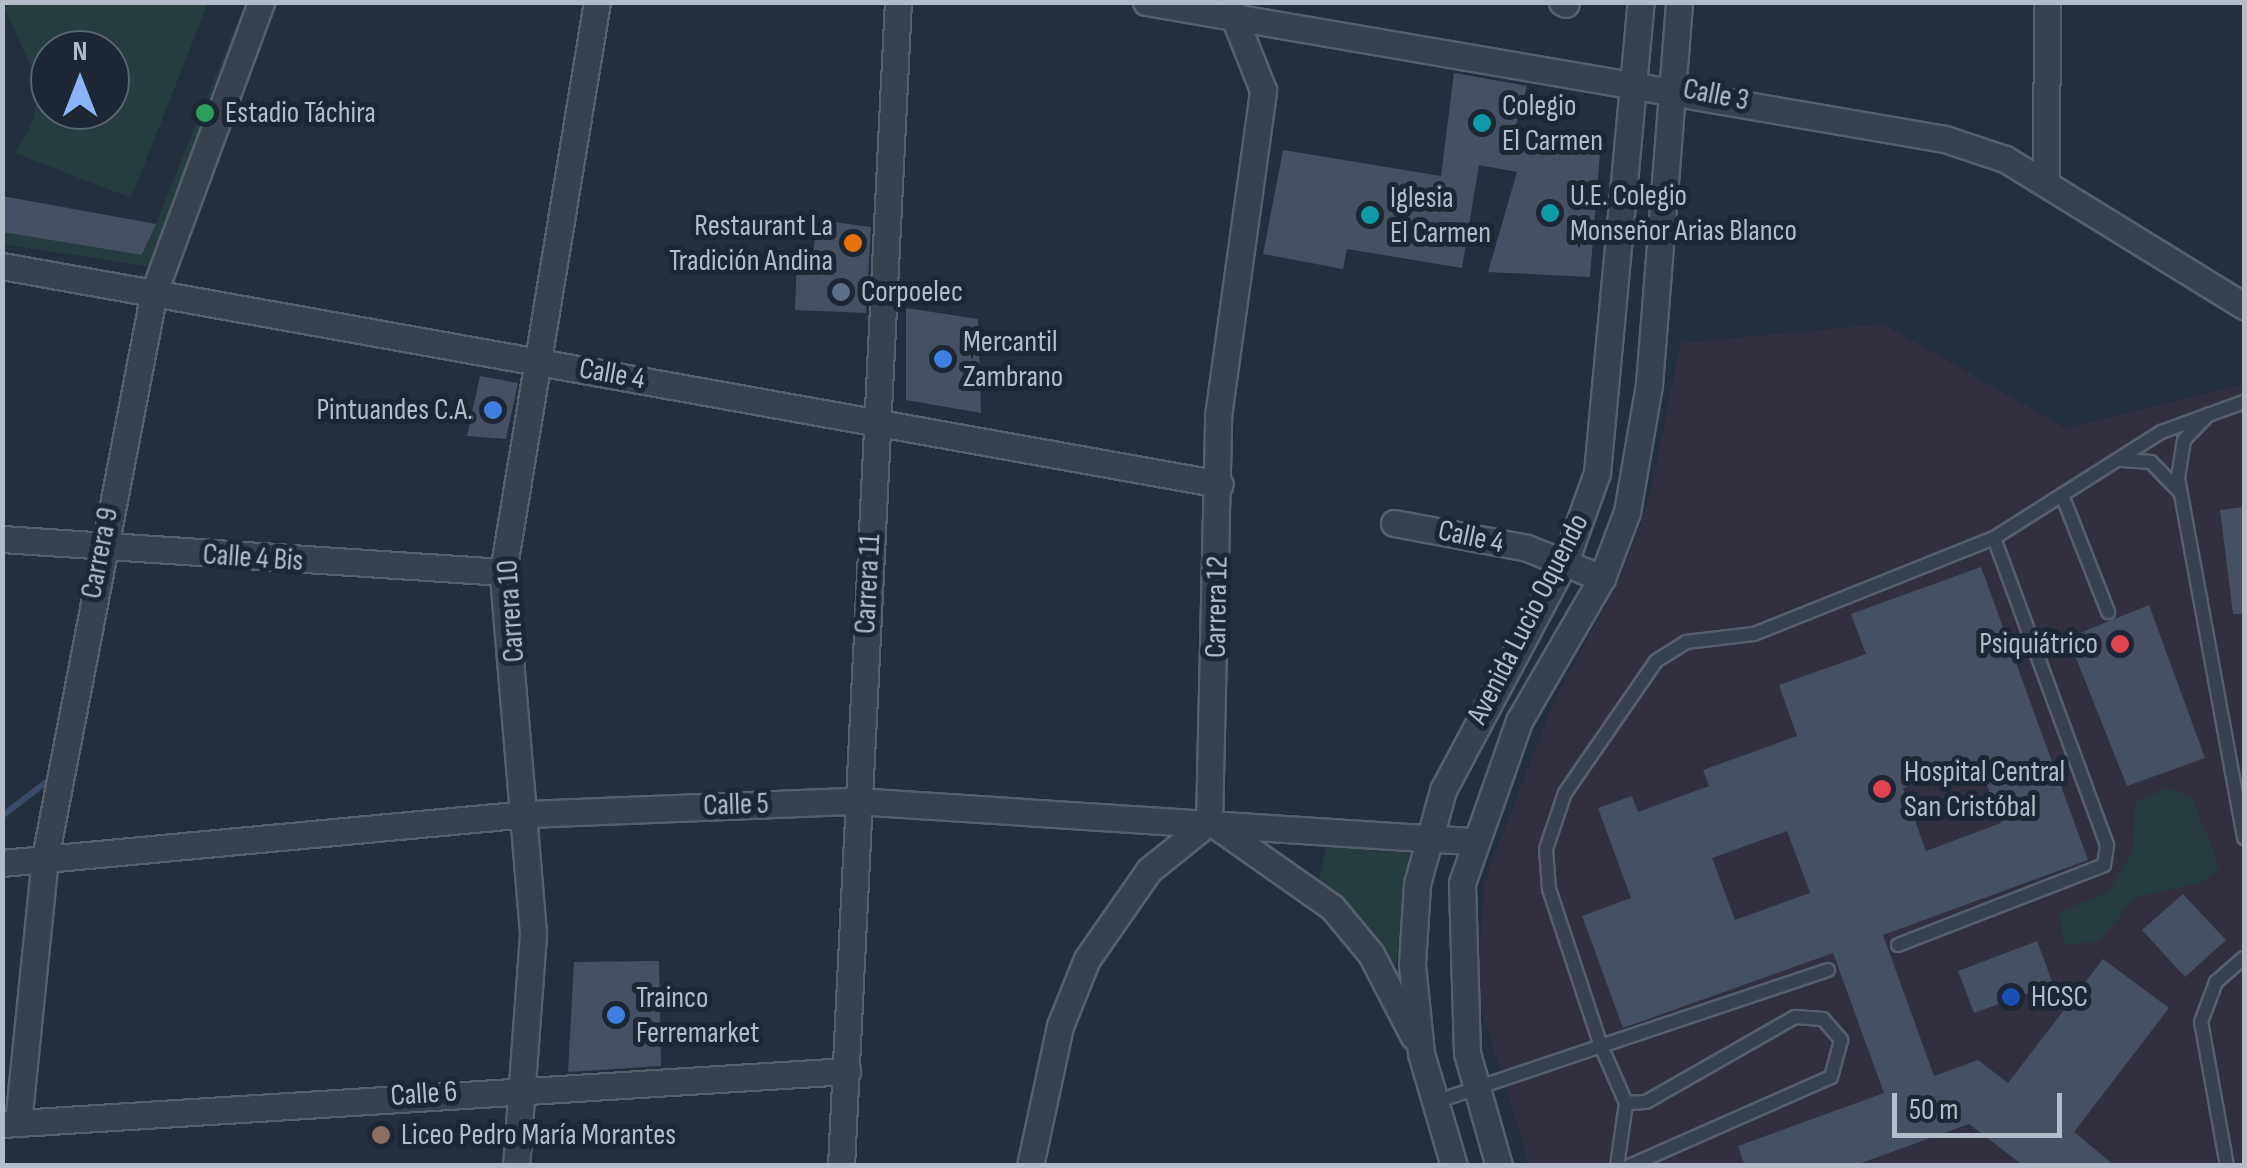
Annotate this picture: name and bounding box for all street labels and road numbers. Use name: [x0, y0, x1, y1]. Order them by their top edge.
street label: Calle 3: [1680, 71, 1752, 119]
street label: Calle 4: [576, 351, 648, 397]
street label: Carrera 9: [74, 504, 126, 602]
street label: Avenida Lucio Oquendo: [1459, 508, 1597, 730]
street label: Calle 4: [1435, 513, 1507, 561]
street label: Carrera 11: [847, 533, 889, 635]
street label: Calle 4 Bis: [202, 537, 304, 579]
street label: Carrera 12: [1198, 556, 1236, 658]
street label: Carrera 10: [489, 559, 533, 663]
street label: Calle 5: [703, 786, 769, 824]
street label: Calle 6: [389, 1074, 459, 1114]

